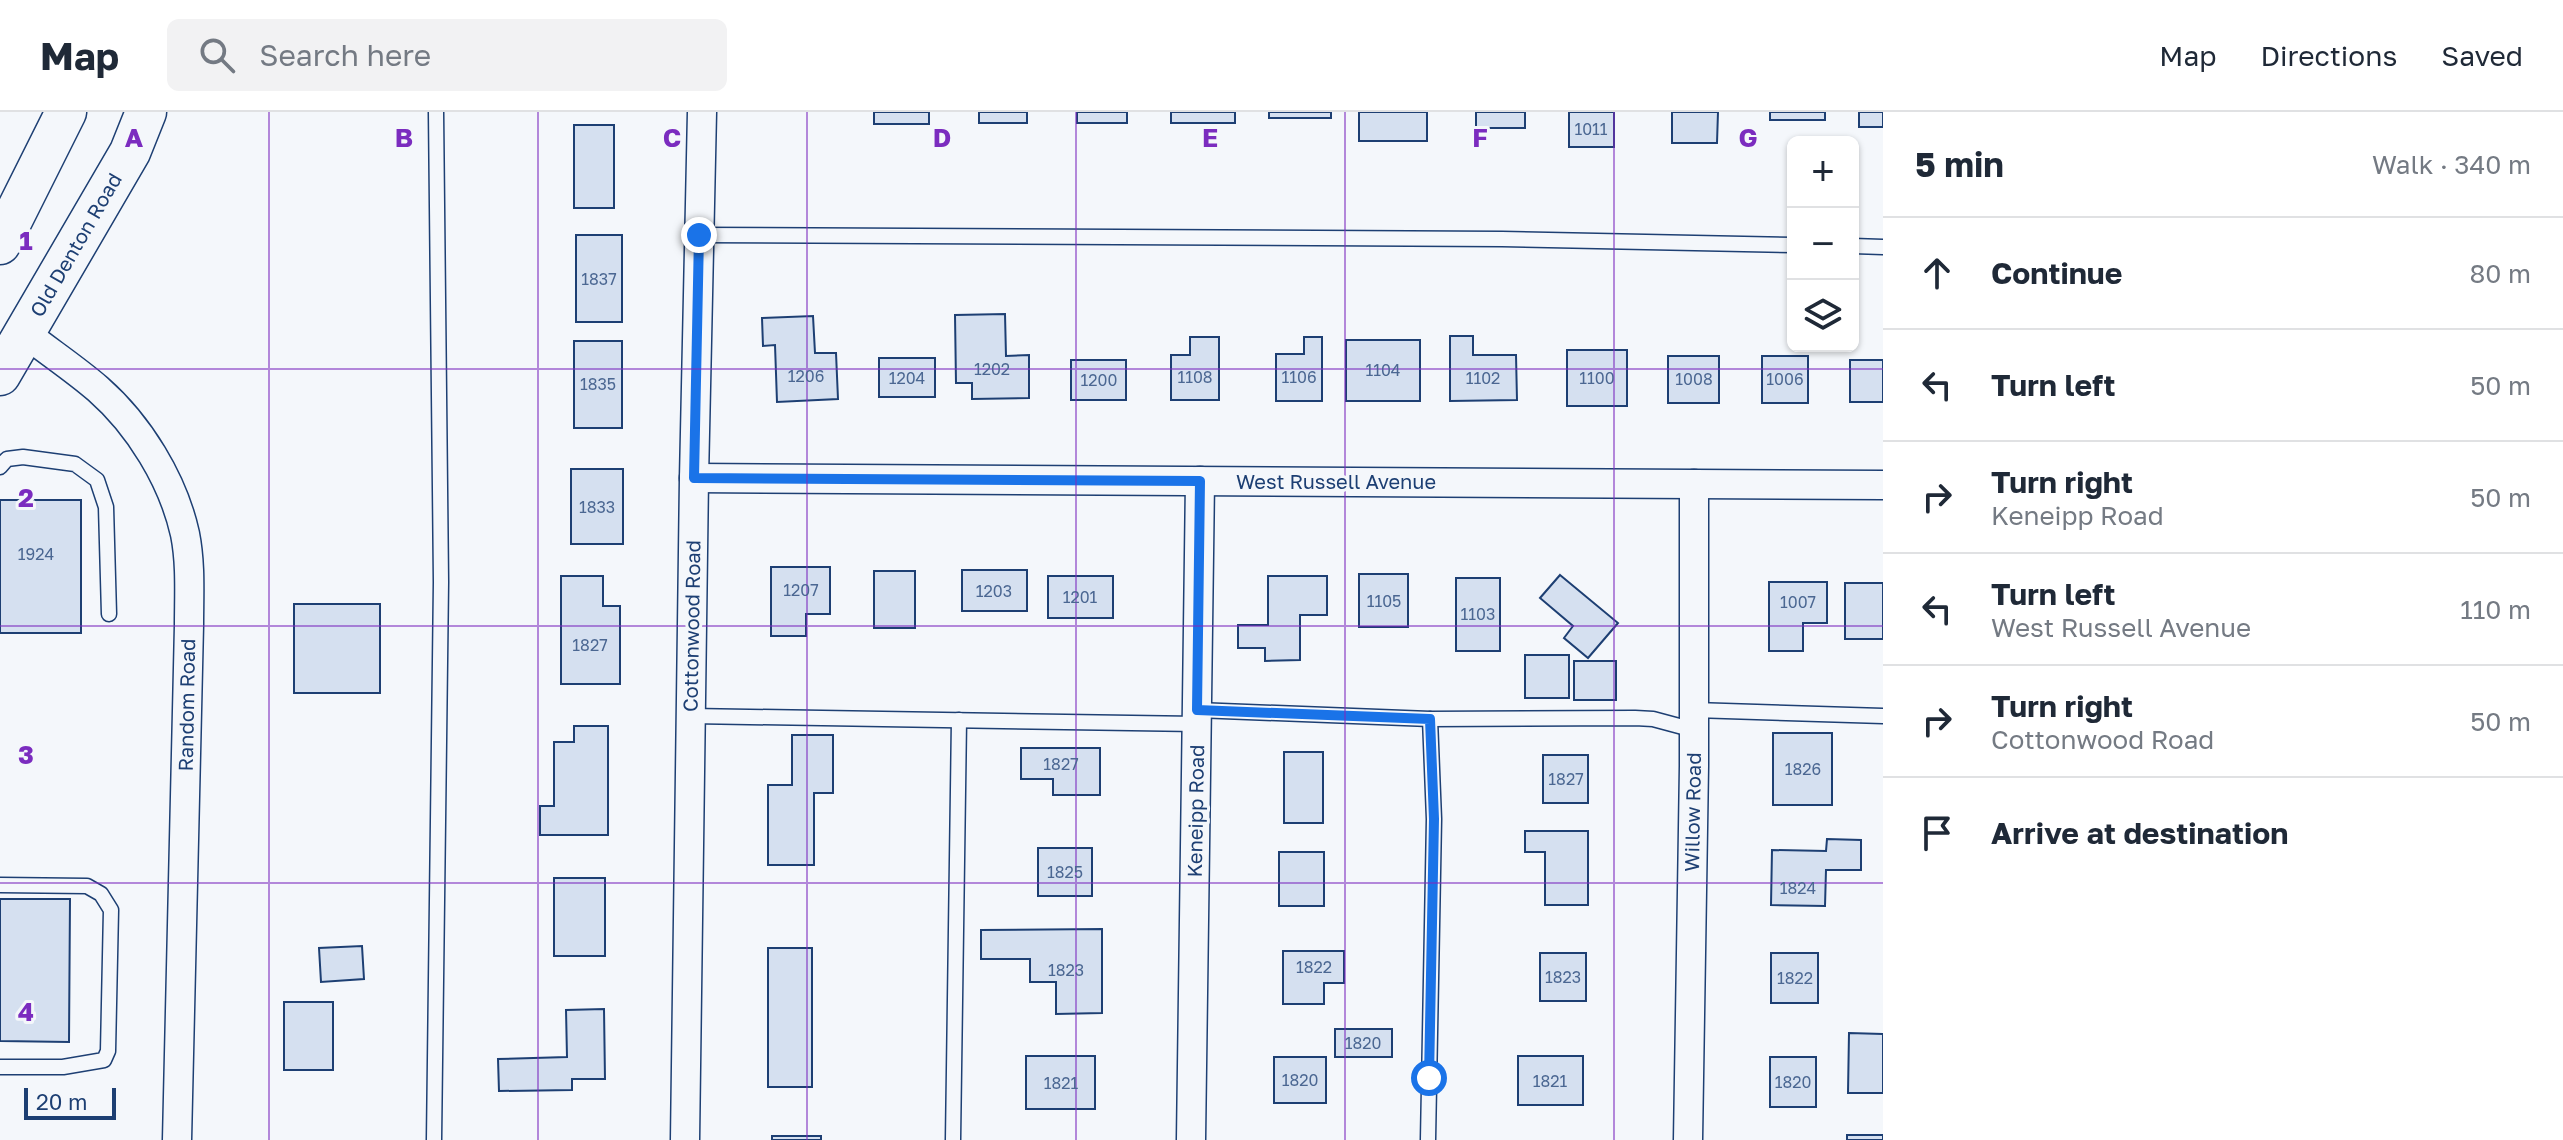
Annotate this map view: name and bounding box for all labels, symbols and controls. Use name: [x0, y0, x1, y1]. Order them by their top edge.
search box: [167, 19, 727, 91]
text: Map: [40, 33, 119, 78]
icon: search: [195, 33, 239, 77]
text: Search here: [259, 37, 431, 73]
text: Map: [2159, 39, 2216, 72]
text: Directions: [2260, 39, 2397, 72]
text: Saved: [2441, 39, 2523, 72]
house number: 1011: [1574, 119, 1608, 139]
text: A: [125, 122, 144, 153]
text: B: [395, 122, 413, 153]
text: C: [663, 122, 681, 153]
text: D: [933, 122, 951, 153]
text: E: [1202, 122, 1218, 153]
text: F: [1472, 122, 1488, 153]
text: G: [1738, 122, 1758, 153]
map controls: [1787, 136, 1859, 352]
button: +: [1787, 136, 1859, 208]
text: 5 min: [1915, 144, 2004, 184]
text: Walk · 340 m: [2372, 149, 2531, 180]
street label: Old Denton Road: [24, 168, 126, 321]
button: −: [1787, 208, 1859, 280]
route end: [681, 217, 717, 253]
text: 1: [19, 225, 33, 256]
icon: ahead: [1915, 251, 1959, 295]
text: Continue: [1991, 255, 2122, 291]
text: 80 m: [2470, 258, 2531, 289]
house number: 1837: [581, 269, 617, 289]
button: layers: [1787, 280, 1859, 352]
house number: 1202: [974, 359, 1010, 379]
house number: 1104: [1365, 360, 1401, 380]
icon: left: [1915, 363, 1959, 407]
house number: 1206: [788, 366, 824, 386]
house number: 1108: [1177, 367, 1213, 387]
house number: 1106: [1281, 367, 1317, 387]
text: Turn left: [1991, 367, 2116, 403]
house number: 1204: [889, 368, 925, 388]
house number: 1102: [1466, 368, 1500, 388]
house number: 1100: [1579, 368, 1615, 388]
house number: 1008: [1675, 369, 1713, 389]
house number: 1006: [1766, 369, 1804, 389]
house number: 1200: [1081, 370, 1117, 390]
text: 50 m: [2470, 370, 2531, 401]
house number: 1835: [580, 374, 616, 394]
text: Turn right: [1991, 464, 2133, 500]
street label: West Russell Avenue: [1236, 469, 1436, 493]
icon: right: [1915, 475, 1959, 519]
text: 2: [18, 482, 34, 513]
text: 50 m: [2470, 482, 2531, 513]
house number: 1833: [579, 497, 615, 517]
text: Keneipp Road: [1991, 500, 2164, 531]
street label: Cottonwood Road: [678, 540, 704, 712]
house number: 1924: [18, 544, 54, 564]
text: Turn left: [1991, 576, 2116, 612]
house number: 1207: [783, 580, 819, 600]
house number: 1203: [976, 581, 1012, 601]
house number: 1201: [1063, 587, 1098, 607]
icon: left: [1915, 587, 1959, 631]
house number: 1105: [1367, 591, 1401, 611]
house number: 1007: [1780, 592, 1816, 612]
text: 110 m: [2460, 594, 2531, 625]
house number: 1103: [1461, 604, 1495, 624]
text: West Russell Avenue: [1991, 612, 2251, 643]
house number: 1827: [572, 635, 608, 655]
street label: Random Road: [173, 638, 199, 772]
text: Turn right: [1991, 688, 2133, 724]
icon: right: [1915, 699, 1959, 743]
text: 50 m: [2470, 706, 2531, 737]
text: Cottonwood Road: [1991, 724, 2214, 755]
text: 3: [18, 739, 34, 770]
street label: Keneipp Road: [1182, 744, 1208, 878]
street label: Willow Road: [1679, 752, 1705, 872]
house number: 1827: [1043, 754, 1079, 774]
house number: 1826: [1785, 759, 1821, 779]
house number: 1827: [1548, 769, 1584, 789]
icon: arrive: [1915, 811, 1959, 855]
text: Arrive at destination: [1991, 815, 2288, 851]
house number: 1825: [1047, 862, 1083, 882]
house number: 1824: [1780, 878, 1816, 898]
house number: 1822: [1296, 957, 1332, 977]
house number: 1823: [1048, 960, 1084, 980]
house number: 1823: [1545, 967, 1581, 987]
house number: 1822: [1777, 968, 1813, 988]
text: 4: [18, 996, 34, 1027]
house number: 1820: [1345, 1033, 1381, 1053]
route start: [1411, 1060, 1447, 1096]
house number: 1820: [1282, 1070, 1318, 1090]
house number: 1821: [1533, 1071, 1568, 1091]
house number: 1820: [1775, 1072, 1811, 1092]
house number: 1821: [1044, 1073, 1079, 1093]
scale bar: [24, 1084, 116, 1120]
text: 20 m: [36, 1088, 87, 1115]

